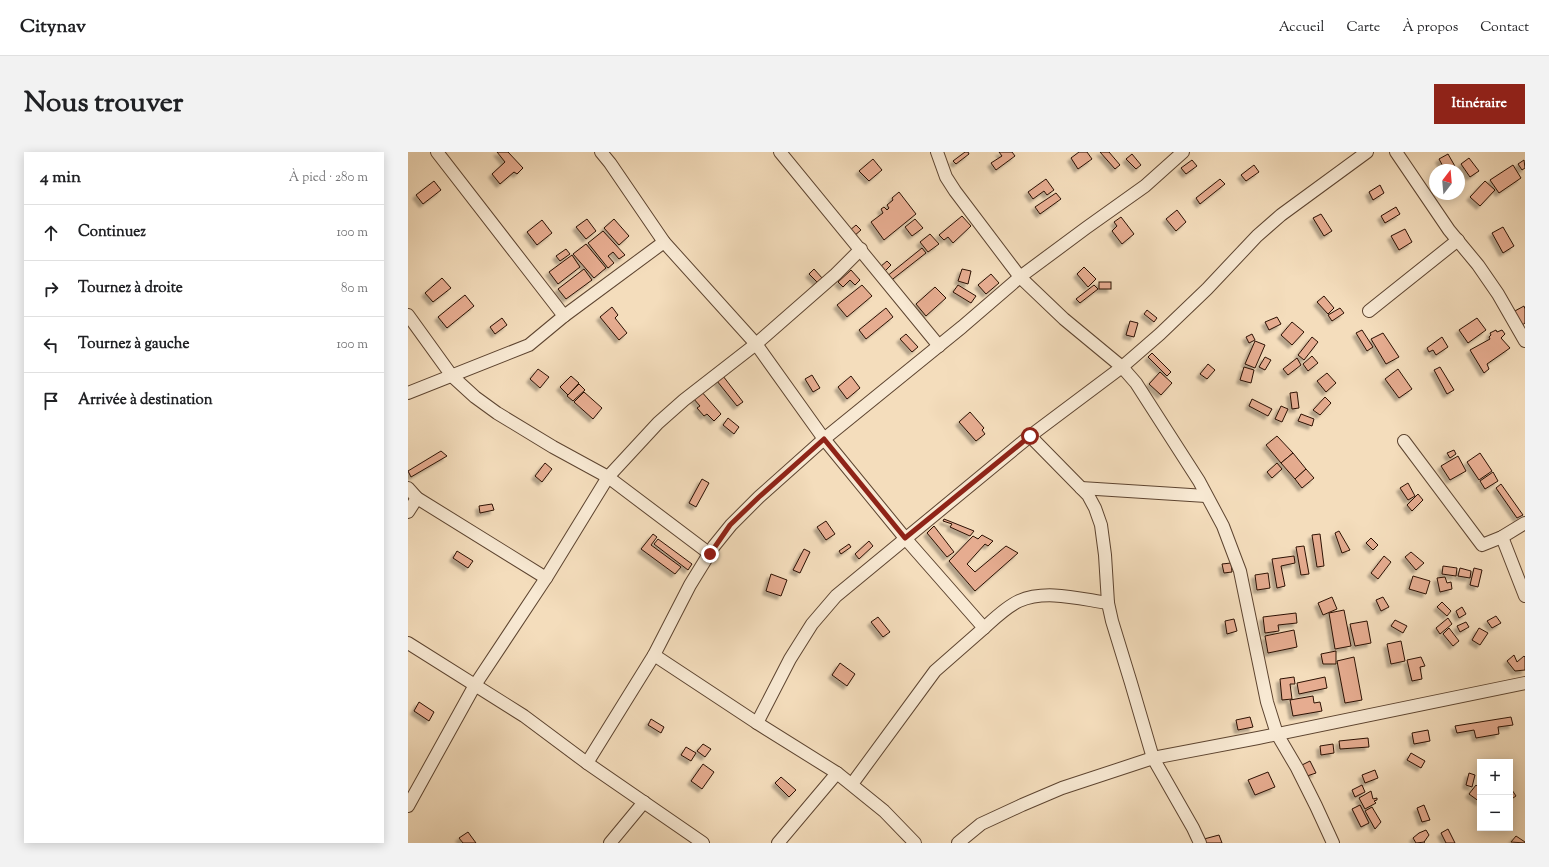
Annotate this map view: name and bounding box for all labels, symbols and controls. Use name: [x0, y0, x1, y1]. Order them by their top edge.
text: Citynav: [20, 14, 86, 41]
text: Accueil: [1279, 18, 1324, 38]
text: Carte: [1346, 18, 1380, 38]
text: À propos: [1402, 18, 1458, 38]
text: Contact: [1480, 18, 1529, 38]
text: Nous trouver: [24, 84, 183, 124]
button: Itinéraire: [1434, 84, 1525, 124]
north arrow: [1429, 164, 1465, 200]
text: 4 min: [40, 166, 81, 190]
text: À pied · 280 m: [289, 169, 368, 187]
icon: ahead: [40, 222, 62, 244]
text: Continuez: [78, 222, 146, 243]
text: 100 m: [336, 224, 368, 242]
icon: right: [40, 278, 62, 300]
text: Tournez à droite: [78, 278, 183, 299]
text: 80 m: [341, 280, 368, 298]
icon: left: [40, 334, 62, 356]
text: Tournez à gauche: [78, 334, 189, 355]
text: 100 m: [336, 336, 368, 354]
icon: arrive: [40, 390, 62, 412]
text: Arrivée à destination: [78, 390, 213, 411]
route start: [1021, 427, 1039, 445]
route end: [701, 545, 719, 563]
map controls: [1477, 759, 1513, 831]
button: +: [1477, 759, 1513, 795]
button: −: [1477, 795, 1513, 831]

